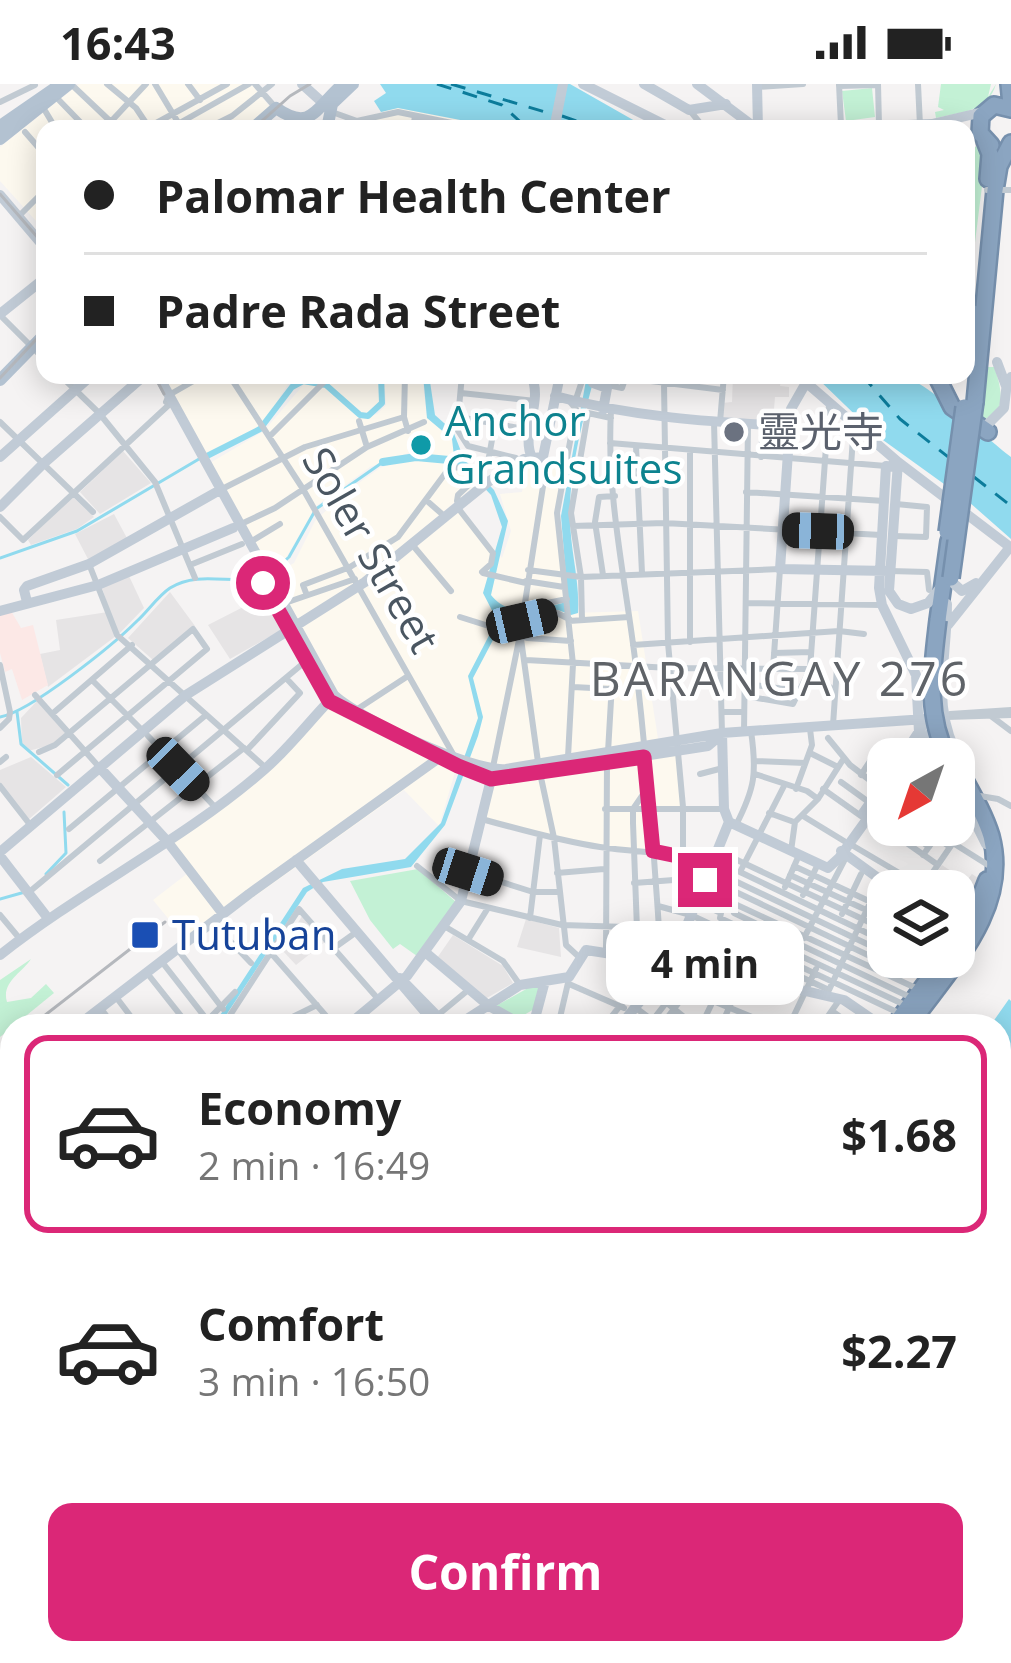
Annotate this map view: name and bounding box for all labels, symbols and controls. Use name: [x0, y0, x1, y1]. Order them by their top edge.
text: 16:43: [60, 12, 176, 73]
text: Palomar Health Center: [156, 165, 671, 226]
text: Padre Rada Street: [156, 280, 560, 341]
place label: Anchor Grandsuites: [445, 391, 682, 496]
place label: 靈光寺: [758, 402, 884, 459]
marker: 靈光寺: [721, 419, 747, 445]
marker: Anchor Grandsuites: [408, 432, 434, 458]
street label: Soler Street: [291, 436, 454, 662]
car: [781, 512, 855, 550]
route start: [236, 556, 290, 610]
car: [483, 595, 561, 647]
district label: BARANGAY 276: [590, 645, 970, 710]
car: [140, 731, 216, 807]
north arrow: [867, 738, 975, 846]
map controls: [867, 738, 975, 978]
car: [428, 844, 508, 900]
route end: [678, 853, 732, 907]
button: layers: [867, 870, 975, 978]
place label: Tutuban: [172, 905, 336, 962]
marker: Tutuban: [129, 919, 161, 951]
callout: 4 min: [606, 922, 804, 1006]
text: 4 min: [651, 936, 759, 989]
text: Economy: [198, 1077, 401, 1138]
icon: car: [54, 1080, 162, 1188]
text: $1.68: [841, 1104, 957, 1165]
text: 2 min · 16:49: [198, 1138, 430, 1191]
text: Comfort: [198, 1293, 384, 1354]
icon: car: [54, 1296, 162, 1404]
text: $2.27: [841, 1320, 957, 1381]
text: 3 min · 16:50: [198, 1354, 430, 1407]
button: Confirm: [48, 1503, 963, 1641]

